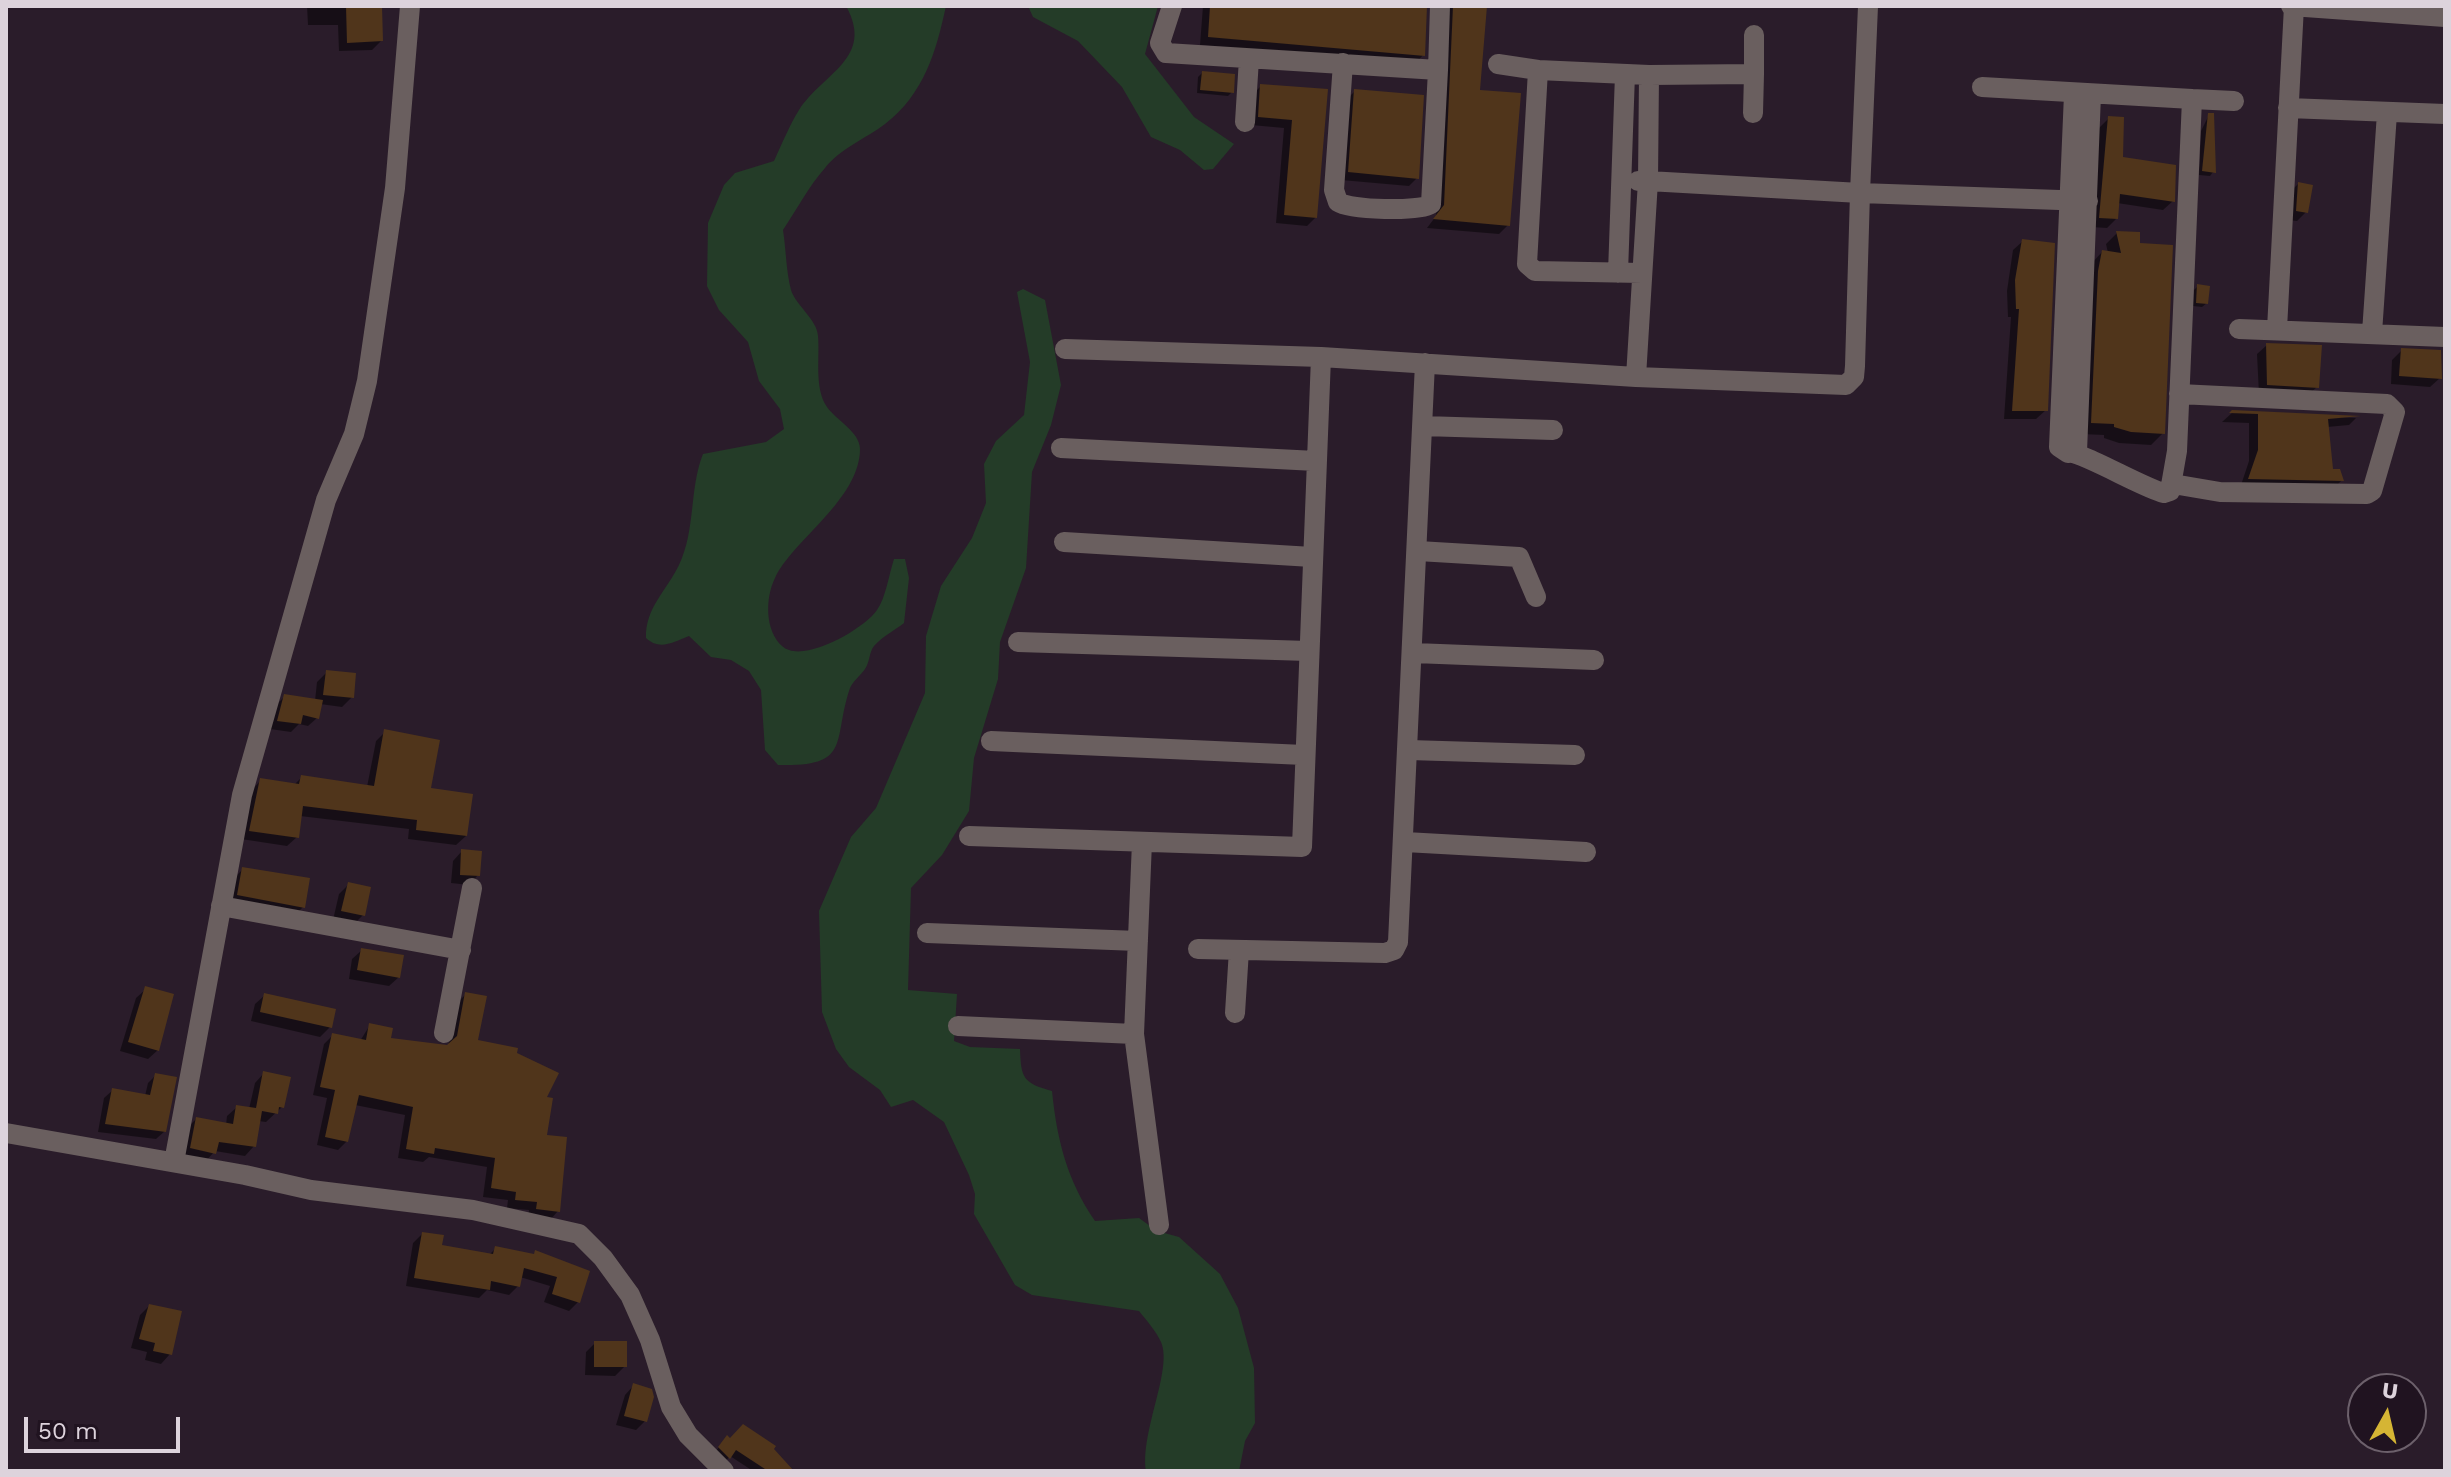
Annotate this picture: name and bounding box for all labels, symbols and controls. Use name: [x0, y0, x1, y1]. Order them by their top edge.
north arrow: [2347, 1373, 2427, 1453]
text: U: [2381, 1377, 2400, 1404]
scale bar: [28, 1401, 184, 1451]
text: 50 m: [38, 1417, 98, 1445]

